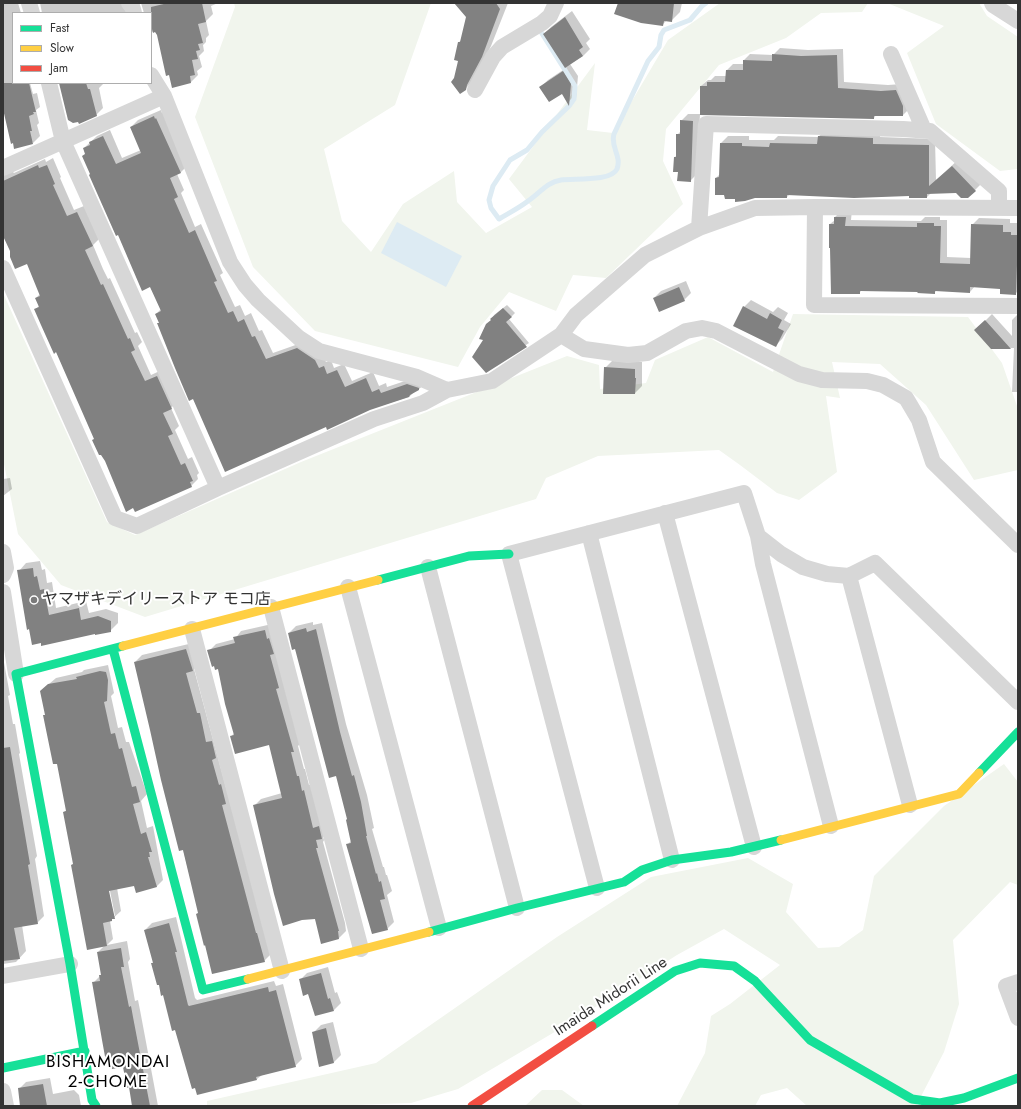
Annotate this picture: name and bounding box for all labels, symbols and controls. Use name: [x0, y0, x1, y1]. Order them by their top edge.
legend: [12, 12, 152, 84]
text: Fast: [50, 19, 69, 37]
text: Slow: [50, 39, 74, 57]
text: Jam: [50, 59, 68, 77]
place label: ヤマザキデイリーストア モコ店: [42, 590, 271, 610]
marker: ヤマザキデイリーストア モコ店: [29, 595, 39, 605]
street label: Imaida Midorii Line: [551, 953, 671, 1041]
district label: BISHAMONDAI 2-CHOME: [46, 1053, 170, 1093]

